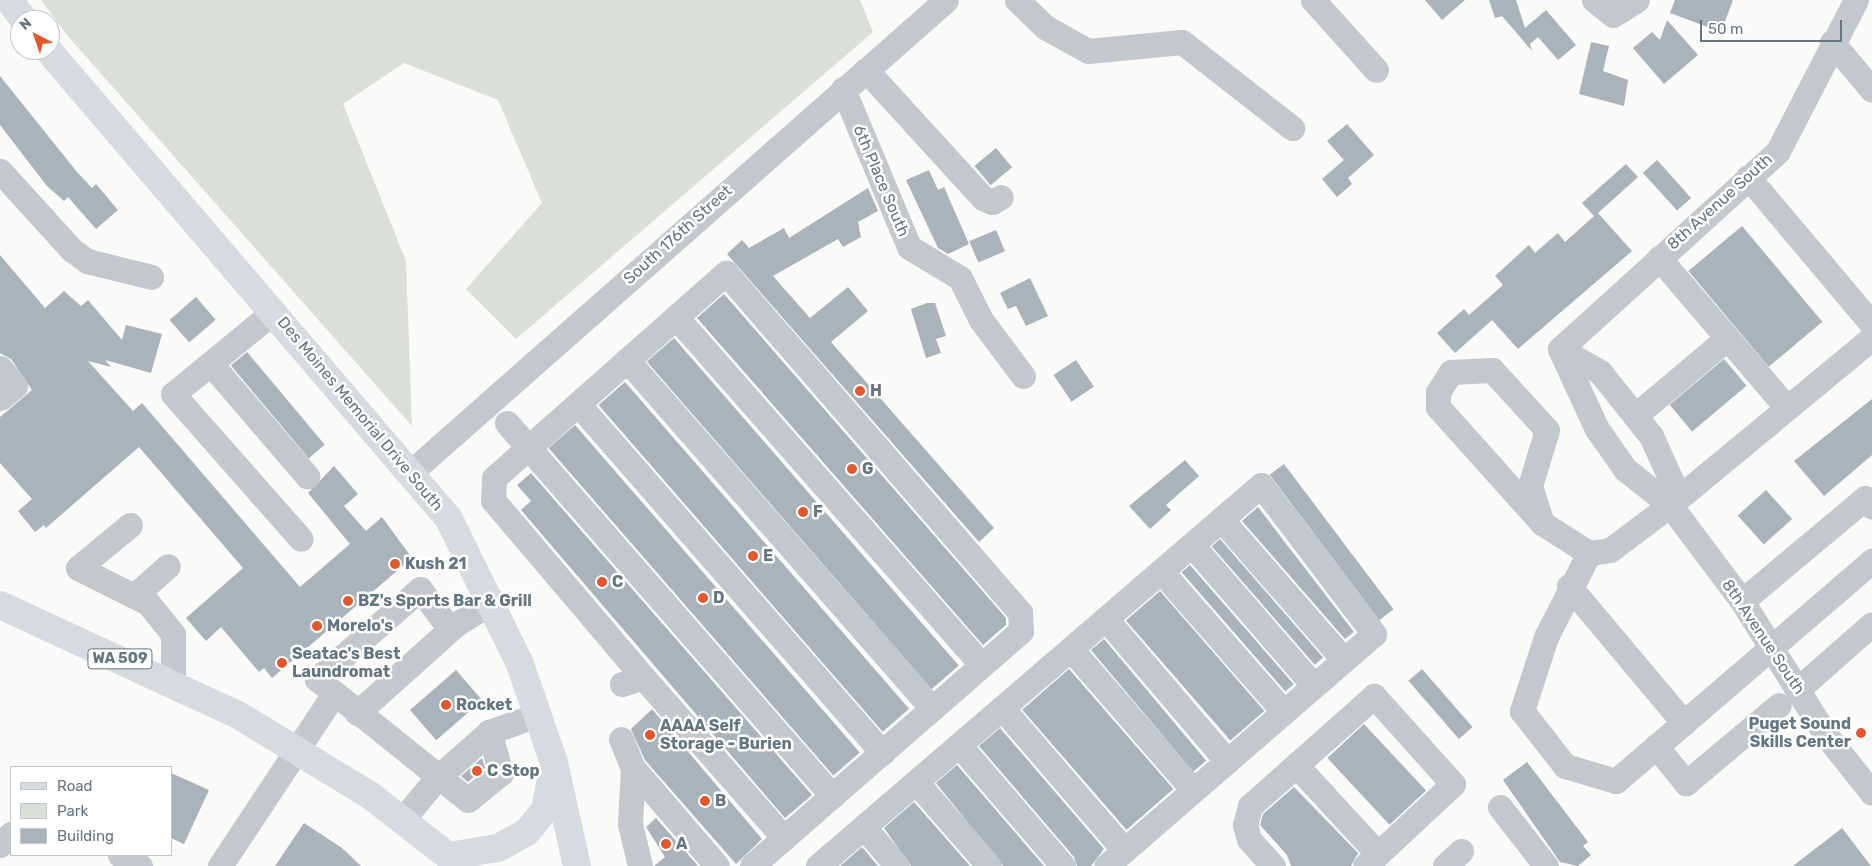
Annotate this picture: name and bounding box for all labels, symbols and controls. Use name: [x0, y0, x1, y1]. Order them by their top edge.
north arrow: [10, 10, 60, 60]
scale bar: [1702, 10, 1844, 42]
text: N: [16, 14, 35, 34]
text: 50 m: [1708, 20, 1743, 38]
street label: 6th Place South: [849, 122, 913, 240]
street label: 8th Avenue South: [1663, 150, 1777, 254]
street label: South 176th Street: [620, 181, 736, 289]
street label: Des Moines Memorial Drive South: [273, 313, 447, 515]
place label: H: [870, 381, 882, 401]
marker: H: [854, 385, 866, 397]
place label: G: [862, 459, 874, 479]
marker: G: [846, 463, 858, 475]
place label: F: [813, 502, 823, 522]
marker: F: [797, 506, 809, 518]
place label: E: [763, 546, 773, 566]
marker: E: [747, 550, 759, 562]
place label: Kush 21: [405, 554, 467, 574]
marker: Kush 21: [389, 558, 401, 570]
place label: C: [612, 572, 623, 592]
marker: C: [596, 576, 608, 588]
street label: 8th Avenue South: [1717, 576, 1809, 698]
place label: D: [713, 588, 724, 608]
place label: BZ's Sports Bar & Grill: [358, 591, 532, 611]
marker: D: [697, 592, 709, 604]
marker: BZ's Sports Bar & Grill: [342, 595, 354, 607]
place label: Morelo's: [327, 616, 393, 636]
marker: Morelo's: [311, 620, 323, 632]
place label: Seatac's Best Laundromat: [292, 644, 400, 682]
road number: WA 509: [86, 646, 154, 672]
marker: Seatac's Best Laundromat: [276, 657, 288, 669]
place label: Rocket: [456, 695, 512, 715]
marker: Rocket: [440, 699, 452, 711]
place label: Puget Sound Skills Center: [1748, 714, 1851, 752]
place label: AAAA Self Storage - Burien: [660, 716, 792, 754]
marker: Puget Sound Skills Center: [1855, 727, 1867, 739]
marker: AAAA Self Storage - Burien: [644, 729, 656, 741]
place label: C Stop: [487, 761, 540, 781]
marker: C Stop: [471, 765, 483, 777]
legend: [10, 766, 172, 856]
text: Road: [57, 777, 93, 795]
place label: B: [715, 791, 726, 811]
marker: B: [699, 795, 711, 807]
text: Park: [57, 802, 88, 820]
text: Building: [57, 827, 114, 845]
place label: A: [676, 834, 687, 854]
marker: A: [660, 838, 672, 850]

